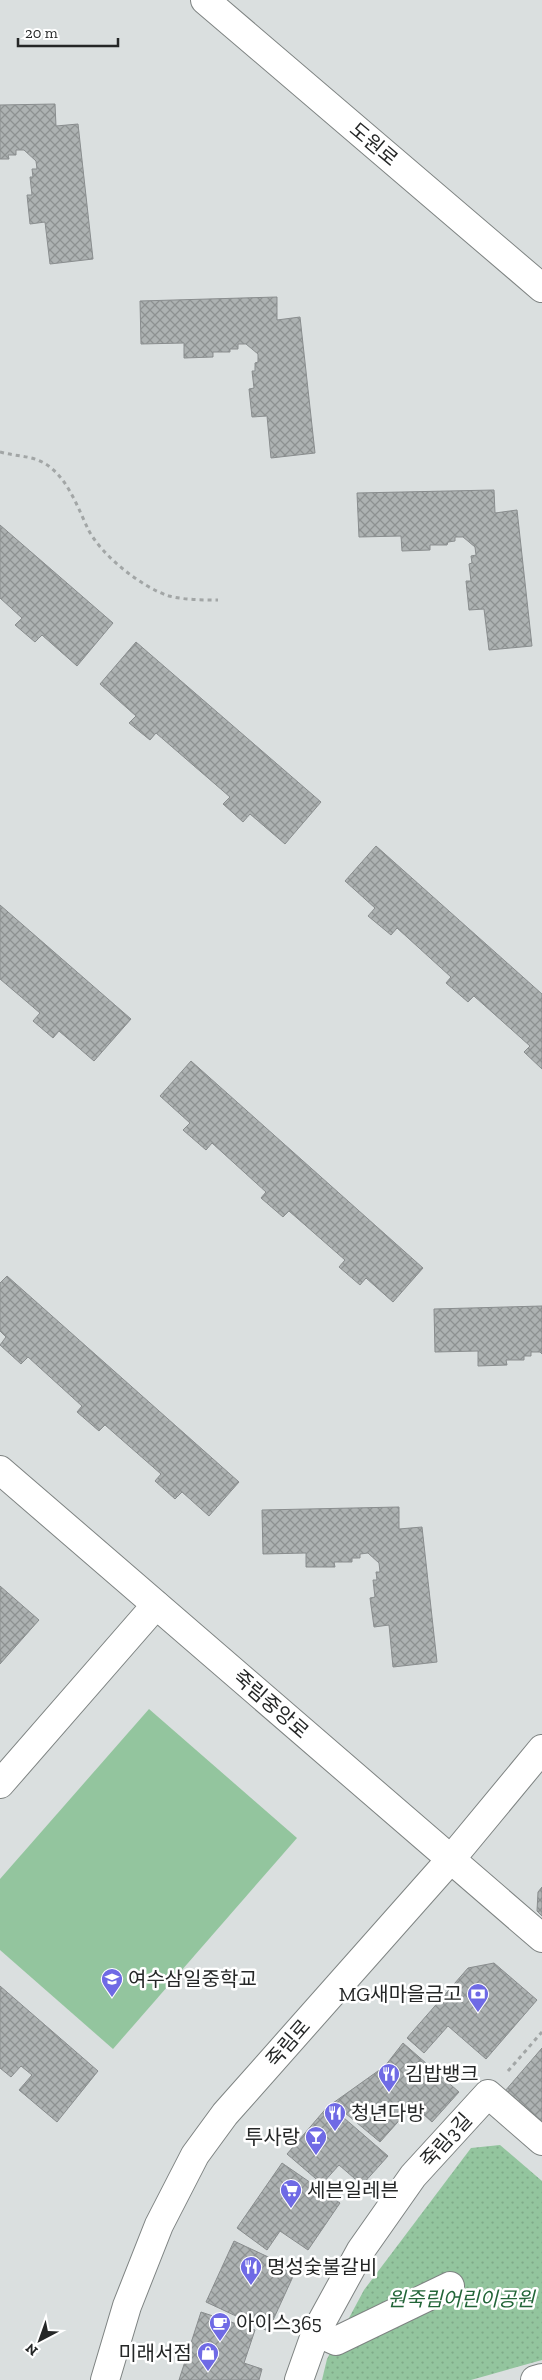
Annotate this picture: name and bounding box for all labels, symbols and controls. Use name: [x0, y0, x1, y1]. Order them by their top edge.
scale bar: [18, 15, 118, 47]
text: 20 m: [25, 24, 58, 42]
street label: 도원로: [345, 117, 403, 171]
street label: 죽림중앙로: [228, 1665, 314, 1743]
school or university icon: 여수삼일중학교: [100, 1967, 124, 1998]
place label: 여수삼일중학교: [128, 1967, 257, 1991]
place label: MG새마을금고: [339, 1982, 462, 2006]
bank icon: MG새마을금고: [466, 1982, 490, 2013]
street label: 죽림로: [261, 2014, 315, 2072]
restaurant icon: 김밥뱅크: [377, 2062, 401, 2093]
place label: 김밥뱅크: [405, 2062, 479, 2086]
restaurant icon: 청년다방: [323, 2101, 347, 2132]
place label: 청년다방: [351, 2101, 425, 2125]
street label: 죽림3길: [415, 2108, 477, 2172]
place label: 투사랑: [245, 2125, 300, 2149]
bar icon: 투사랑: [304, 2125, 328, 2156]
supermarket icon: 세븐일레븐: [279, 2178, 303, 2209]
place label: 세븐일레븐: [307, 2178, 399, 2202]
restaurant icon: 명성숯불갈비: [239, 2255, 263, 2286]
place label: 명성숯불갈비: [267, 2255, 377, 2279]
park label: 원죽림어린이공원: [387, 2287, 536, 2311]
cafe icon: 아이스365: [208, 2311, 232, 2342]
place label: 아이스365: [236, 2311, 322, 2335]
north arrow: [15, 2315, 65, 2365]
text: N: [22, 2339, 41, 2359]
place label: 미래서점: [118, 2341, 192, 2365]
shop icon: 미래서점: [196, 2341, 220, 2372]

